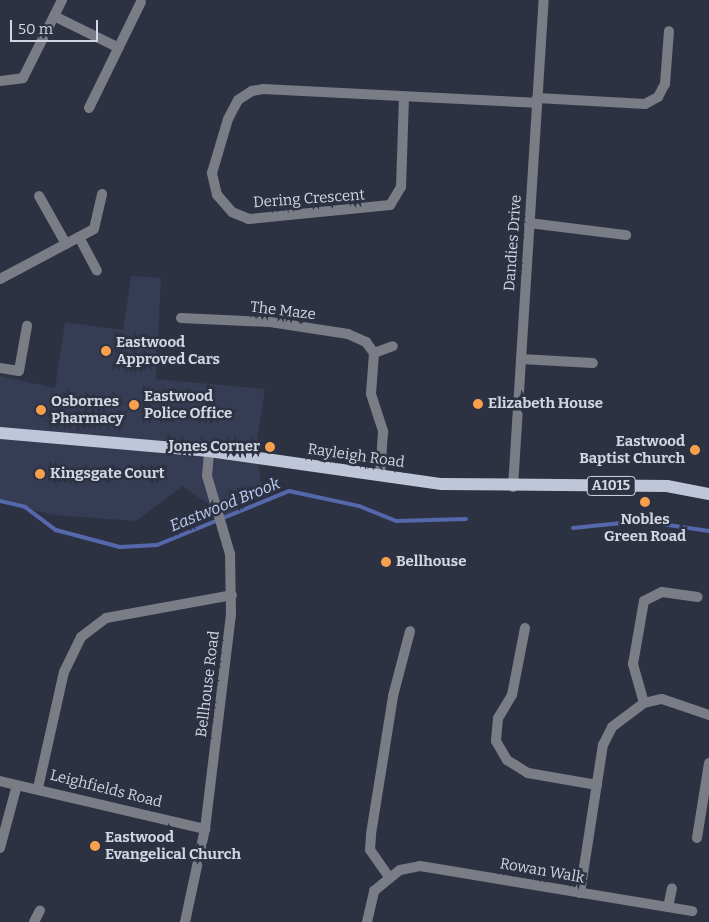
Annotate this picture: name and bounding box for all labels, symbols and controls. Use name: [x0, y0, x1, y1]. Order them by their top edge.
scale bar: [12, 10, 100, 42]
text: 50 m: [18, 20, 53, 38]
street label: Dering Crescent: [252, 186, 366, 212]
street label: Dandies Drive: [501, 194, 525, 292]
street label: The Maze: [249, 298, 317, 324]
place label: Eastwood Approved Cars: [116, 333, 220, 368]
marker: Eastwood Approved Cars: [100, 345, 112, 357]
place label: Eastwood Police Office: [144, 387, 232, 422]
place label: Osbornes Pharmacy: [51, 392, 124, 427]
place label: Elizabeth House: [488, 395, 603, 413]
marker: Elizabeth House: [472, 398, 484, 410]
marker: Eastwood Police Office: [128, 399, 140, 411]
marker: Osbornes Pharmacy: [35, 404, 47, 416]
place label: Eastwood Baptist Church: [579, 432, 685, 467]
place label: Jones Corner: [169, 438, 260, 456]
street label: Rayleigh Road: [306, 440, 406, 472]
marker: Jones Corner: [264, 441, 276, 453]
marker: Eastwood Baptist Church: [689, 444, 701, 456]
place label: Kingsgate Court: [50, 465, 165, 483]
marker: Kingsgate Court: [34, 468, 46, 480]
water label: Eastwood Brook: [167, 474, 283, 536]
road number: A1015: [586, 474, 636, 498]
marker: Nobles Green Road: [639, 496, 651, 508]
place label: Nobles Green Road: [604, 510, 686, 545]
place label: Bellhouse: [396, 553, 466, 571]
marker: Bellhouse: [380, 556, 392, 568]
street label: Bellhouse Road: [193, 630, 223, 738]
street label: Leighfields Road: [48, 766, 164, 812]
place label: Eastwood Evangelical Church: [105, 828, 241, 863]
marker: Eastwood Evangelical Church: [89, 840, 101, 852]
street label: Rowan Walk: [498, 855, 586, 887]

